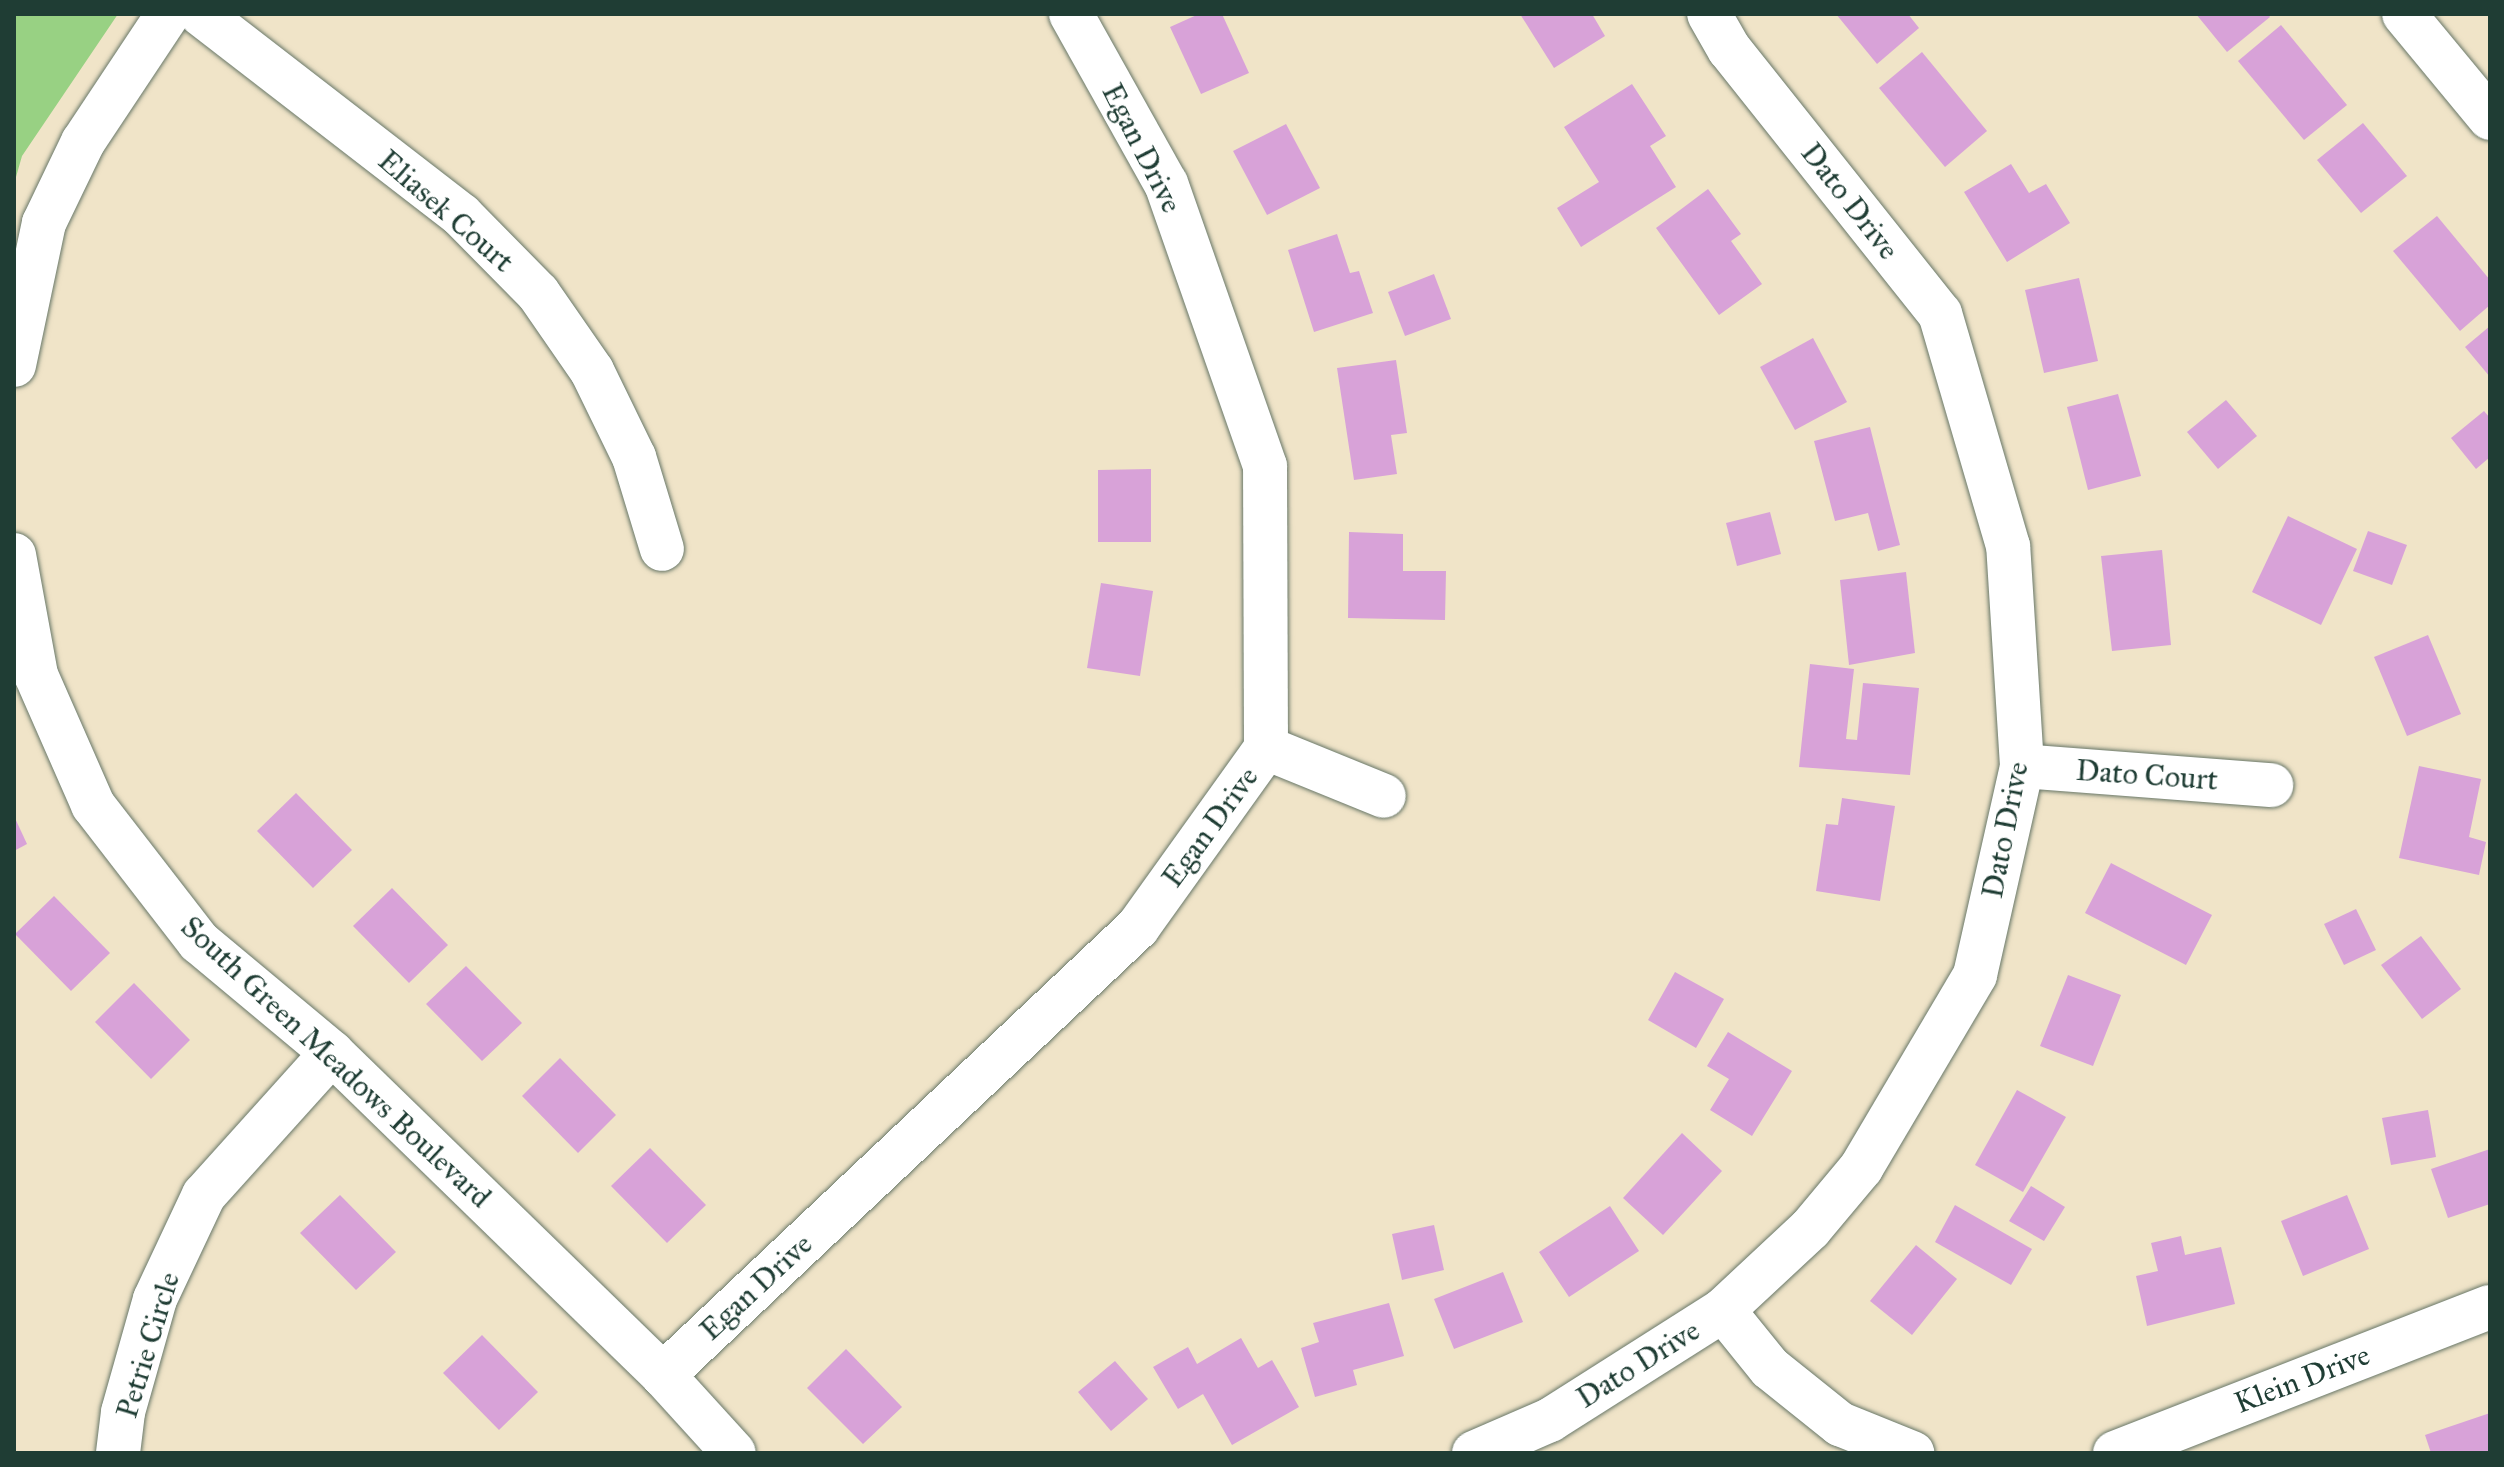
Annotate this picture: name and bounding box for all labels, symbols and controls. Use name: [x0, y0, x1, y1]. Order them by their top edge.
street label: Egan Drive: [1094, 77, 1190, 219]
street label: Dato Drive: [1793, 135, 1907, 267]
street label: Eliasek Court: [371, 142, 521, 280]
street label: Dato Court: [2075, 752, 2219, 798]
street label: Dato Drive: [1974, 759, 2036, 901]
street label: Egan Drive: [1154, 760, 1266, 894]
street label: South Green Meadows Boulevard: [173, 909, 499, 1215]
street label: Egan Drive: [692, 1226, 820, 1348]
street label: Petrie Circle: [109, 1268, 187, 1422]
street label: Dato Drive: [1570, 1312, 1706, 1416]
street label: Klein Drive: [2229, 1337, 2375, 1421]

